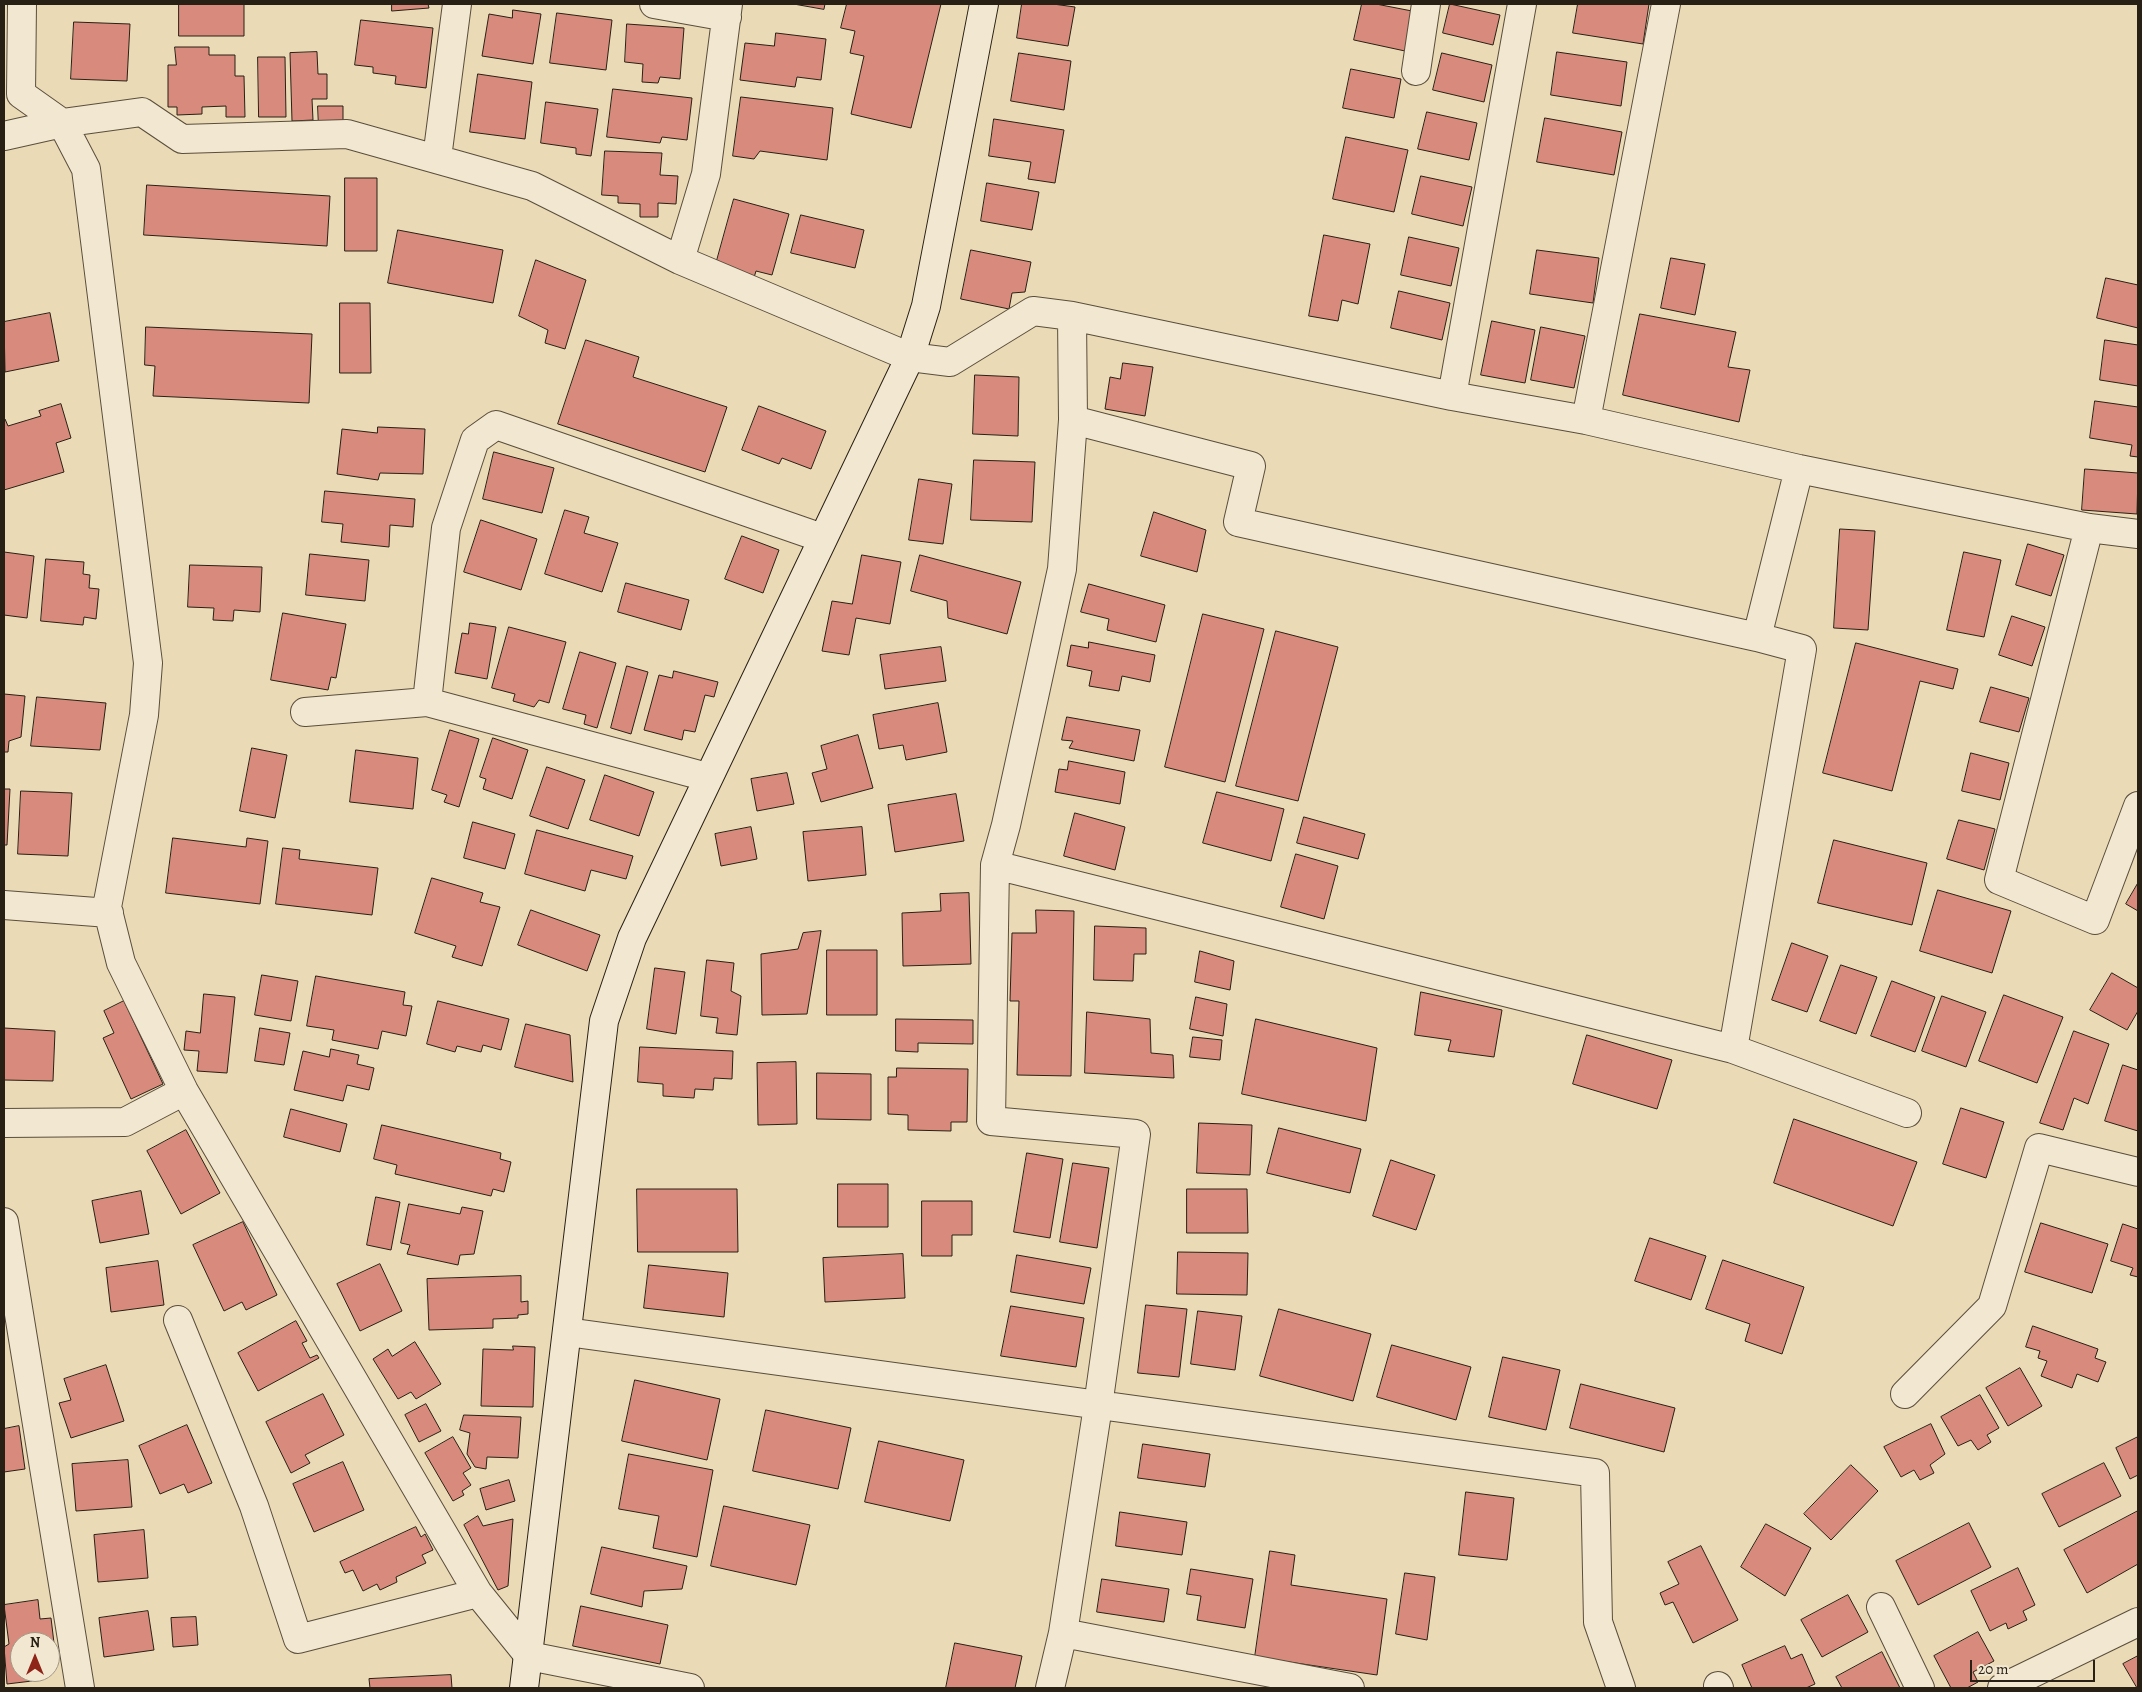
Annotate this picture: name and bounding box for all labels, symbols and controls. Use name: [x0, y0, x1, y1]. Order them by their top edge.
north arrow: [10, 1632, 60, 1682]
text: N: [30, 1633, 40, 1652]
scale bar: [1972, 1650, 2097, 1682]
text: 20 m: [1978, 1659, 2009, 1679]

